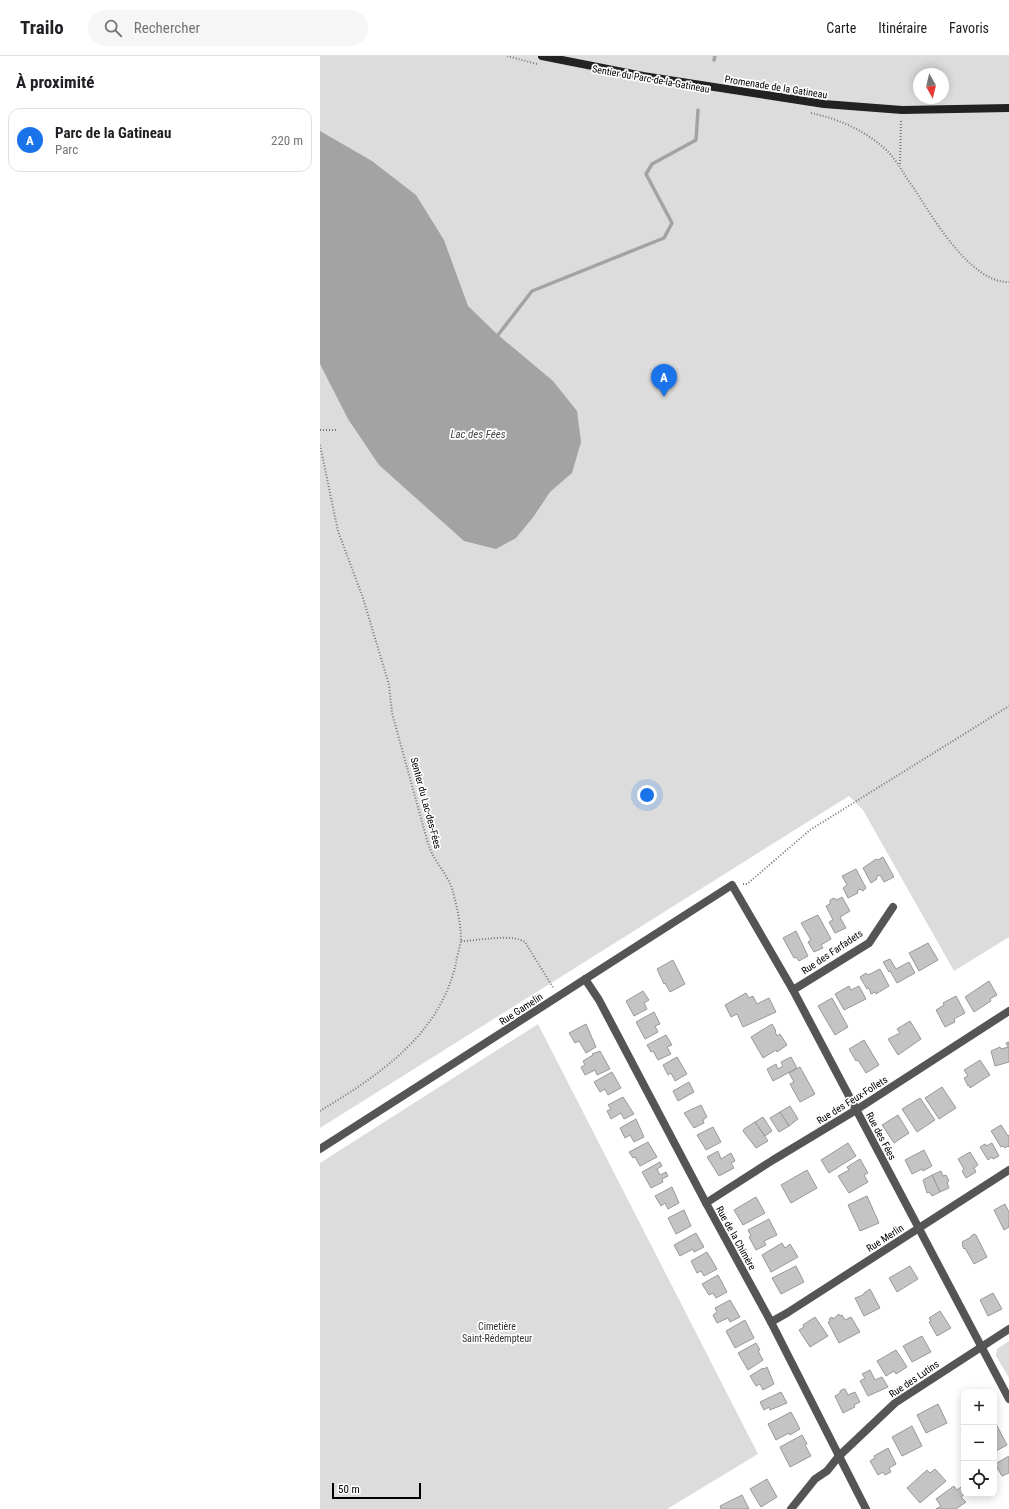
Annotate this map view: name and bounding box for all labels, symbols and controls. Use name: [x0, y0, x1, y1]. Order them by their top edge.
search box: [88, 10, 368, 46]
text: Trailo: [20, 16, 64, 39]
icon: search: [102, 17, 124, 39]
text: Rechercher: [134, 19, 200, 37]
text: Carte: [826, 20, 856, 36]
text: Itinéraire: [878, 20, 927, 36]
text: Favoris: [949, 20, 989, 36]
street label: Sentier du Parc-de-la-Gatineau: [591, 63, 711, 95]
north arrow: [913, 68, 949, 104]
text: À proximité: [16, 72, 94, 92]
street label: Promenade de la Gatineau: [724, 73, 828, 101]
text: Parc de la Gatineau: [55, 124, 171, 142]
text: A: [26, 133, 34, 148]
text: 220 m: [271, 133, 303, 148]
text: Parc: [55, 142, 78, 157]
pin: A: [651, 364, 677, 397]
water label: Lac des Fées: [450, 428, 506, 441]
street label: Sentier du Lac-des-Fées: [409, 756, 444, 850]
your location: [637, 785, 657, 805]
street label: Rue des Farfadets: [799, 927, 865, 976]
street label: Rue Gamelin: [497, 991, 545, 1027]
street label: Rue des Feux-Follets: [815, 1074, 890, 1126]
street label: Rue des Fées: [864, 1110, 898, 1162]
street label: Rue de la Chimère: [714, 1204, 758, 1272]
street label: Rue Merlin: [864, 1222, 906, 1254]
park label: Cimetière Saint-Rédempteur: [462, 1321, 532, 1344]
street label: Rue des Lutins: [887, 1358, 941, 1400]
map controls: [961, 1389, 997, 1497]
button: +: [961, 1389, 997, 1425]
button: −: [961, 1425, 997, 1461]
button: locate: [961, 1461, 997, 1497]
scale bar: [332, 1481, 421, 1500]
text: 50 m: [338, 1483, 360, 1496]

